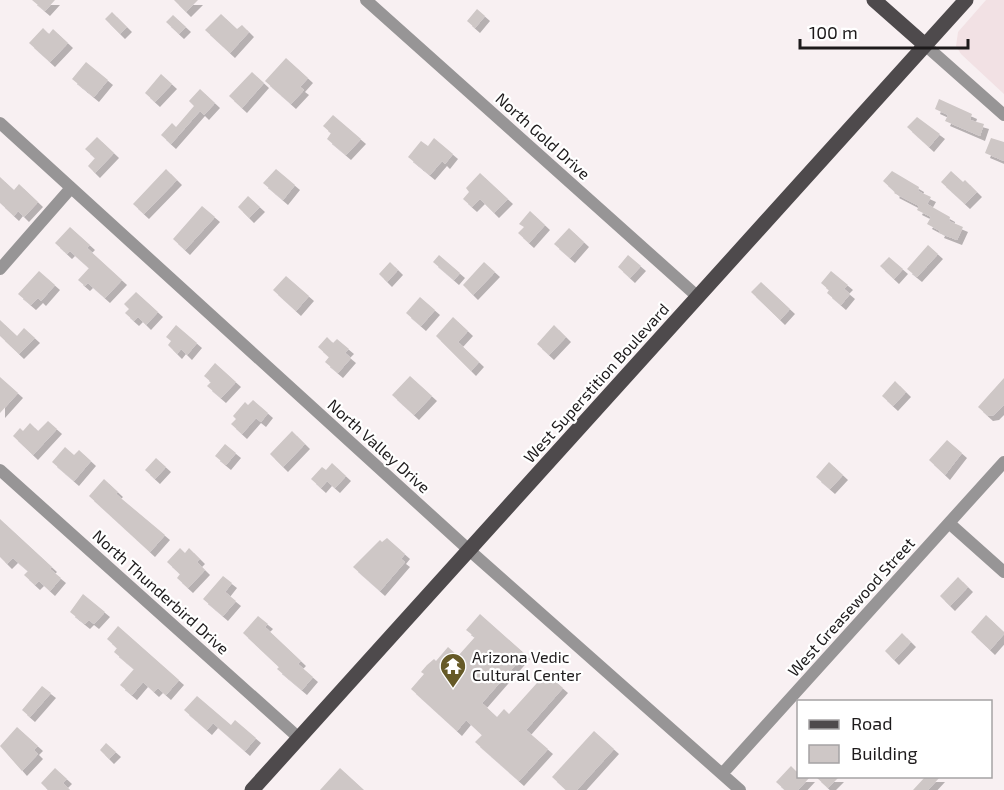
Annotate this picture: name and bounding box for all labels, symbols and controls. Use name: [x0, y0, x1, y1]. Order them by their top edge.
scale bar: [800, 12, 968, 50]
text: 100 m: [809, 21, 858, 43]
street label: North Gold Drive: [492, 88, 594, 183]
street label: West Superstition Boulevard: [519, 299, 672, 466]
street label: North Valley Drive: [324, 395, 434, 497]
street label: North Thunderbird Drive: [89, 525, 233, 658]
street label: West Greasewood Street: [783, 533, 918, 680]
place label: Arizona Vedic Cultural Center: [472, 647, 582, 684]
temple icon: Arizona Vedic Cultural Center: [438, 651, 468, 689]
legend: [797, 700, 992, 778]
text: Road: [851, 712, 892, 734]
text: Building: [851, 742, 918, 764]

